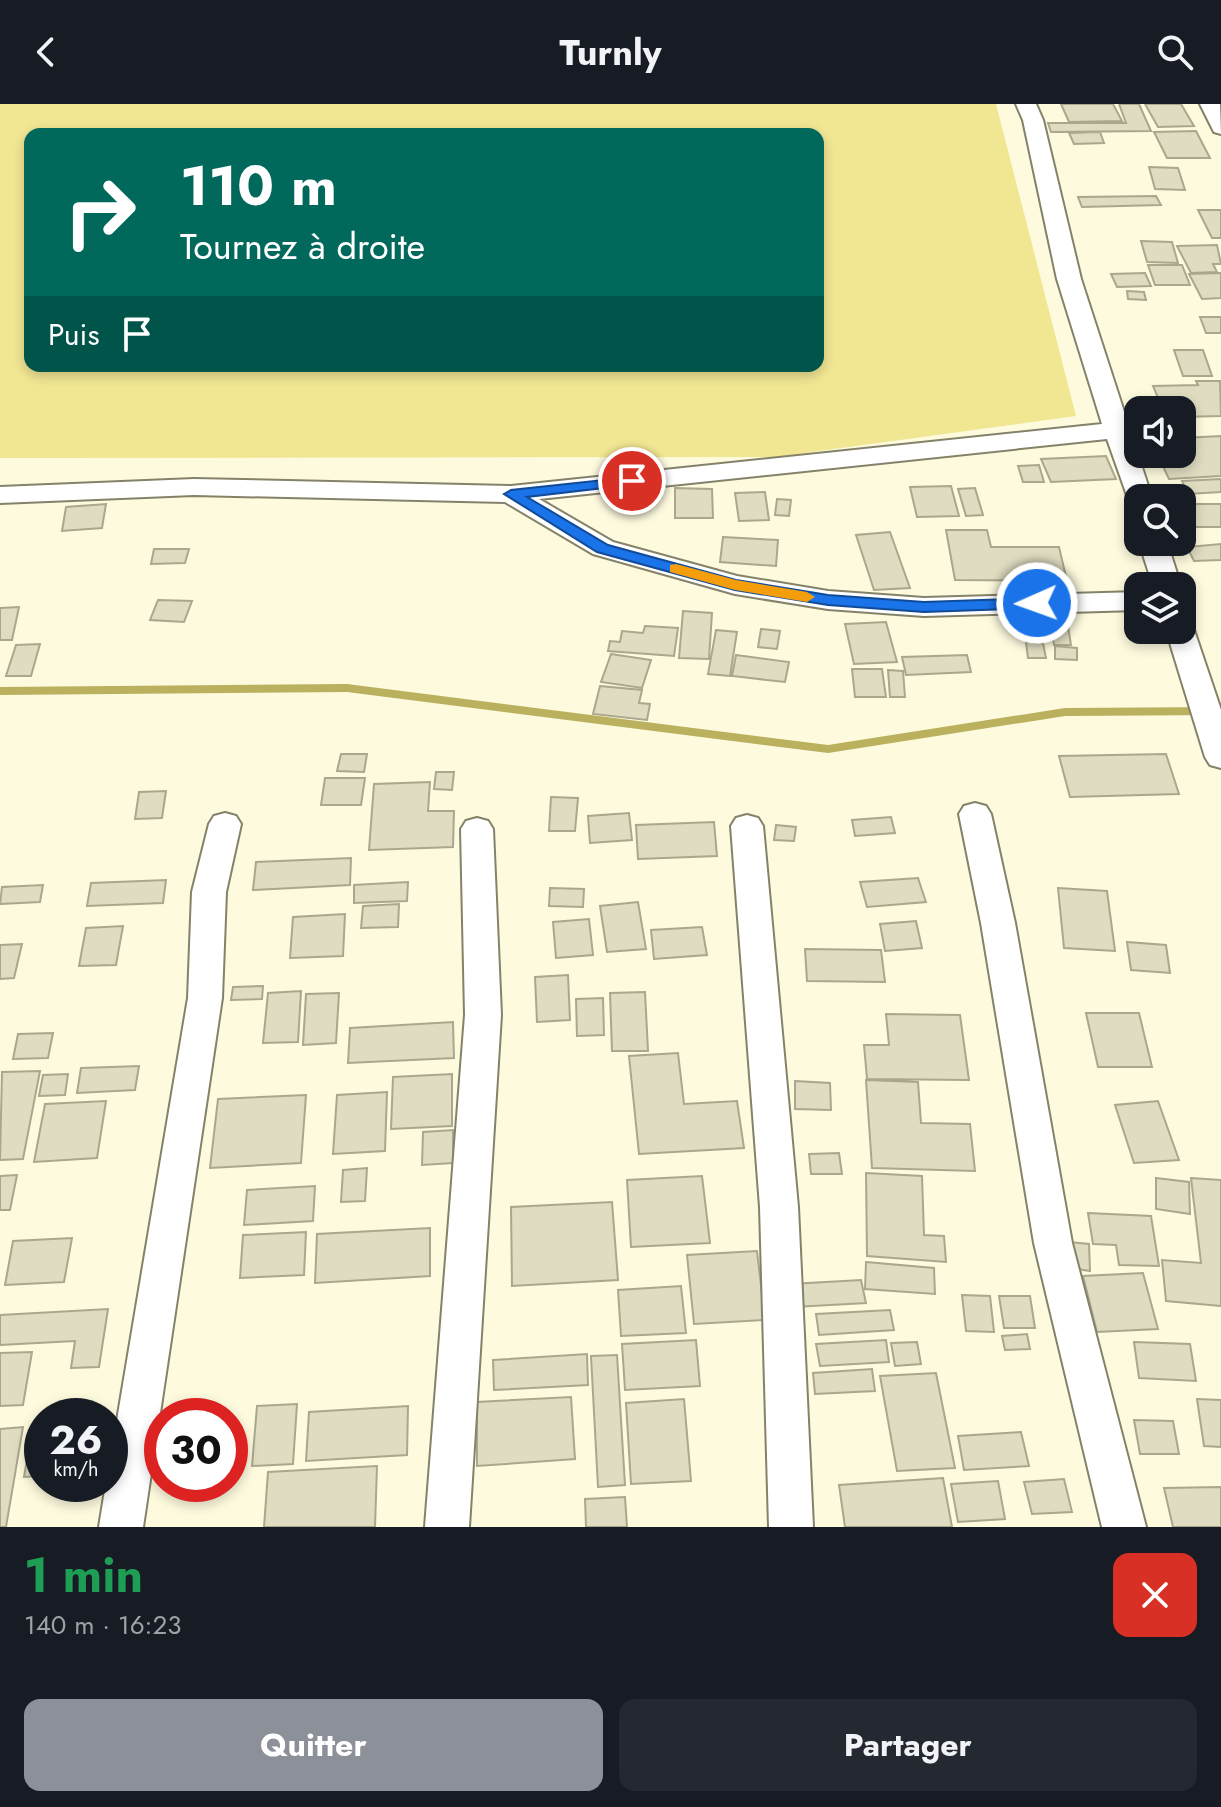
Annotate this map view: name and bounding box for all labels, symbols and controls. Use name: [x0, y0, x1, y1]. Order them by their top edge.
text: Turnly: [560, 26, 662, 78]
icon: back: [24, 30, 68, 74]
icon: search: [1153, 30, 1197, 74]
text: 110 m: [180, 145, 337, 226]
icon: right: [48, 160, 152, 264]
text: Tournez à droite: [180, 220, 425, 272]
icon: arrive: [115, 312, 159, 356]
text: Puis: [48, 313, 99, 356]
map controls: [1124, 396, 1196, 644]
button: sound: [1124, 396, 1196, 468]
pin: [598, 447, 666, 515]
icon: arrive: [610, 459, 654, 503]
button: search: [1124, 484, 1196, 556]
position arrow: [995, 561, 1079, 645]
button: layers: [1124, 572, 1196, 644]
speed limit sign: 30: [144, 1398, 248, 1502]
text: 26: [50, 1411, 103, 1469]
text: km/h: [53, 1455, 99, 1484]
text: 1 min: [24, 1541, 143, 1610]
button: close: [1113, 1553, 1197, 1637]
text: 140 m · 16:23: [24, 1606, 181, 1644]
button: Quitter: [24, 1699, 603, 1791]
button: Partager: [619, 1699, 1197, 1791]

